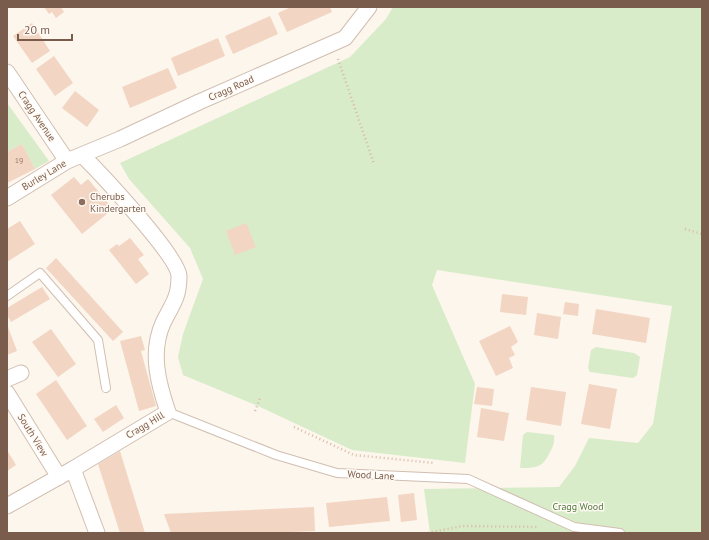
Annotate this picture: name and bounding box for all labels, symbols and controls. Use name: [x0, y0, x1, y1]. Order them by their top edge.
scale bar: [18, 16, 72, 42]
text: 20 m: [24, 22, 50, 37]
street label: Cragg Road: [206, 72, 256, 104]
street label: Cragg Avenue: [15, 88, 59, 144]
house number: 19: [15, 155, 23, 165]
street label: Burley Lane: [19, 157, 69, 193]
place label: Cherubs Kindergarten: [90, 190, 146, 215]
marker: Cherubs Kindergarten: [77, 197, 87, 207]
street label: Cragg Hill: [123, 408, 167, 442]
street label: South View: [15, 411, 52, 459]
street label: Wood Lane: [347, 467, 395, 483]
park label: Cragg Wood: [552, 500, 604, 513]

